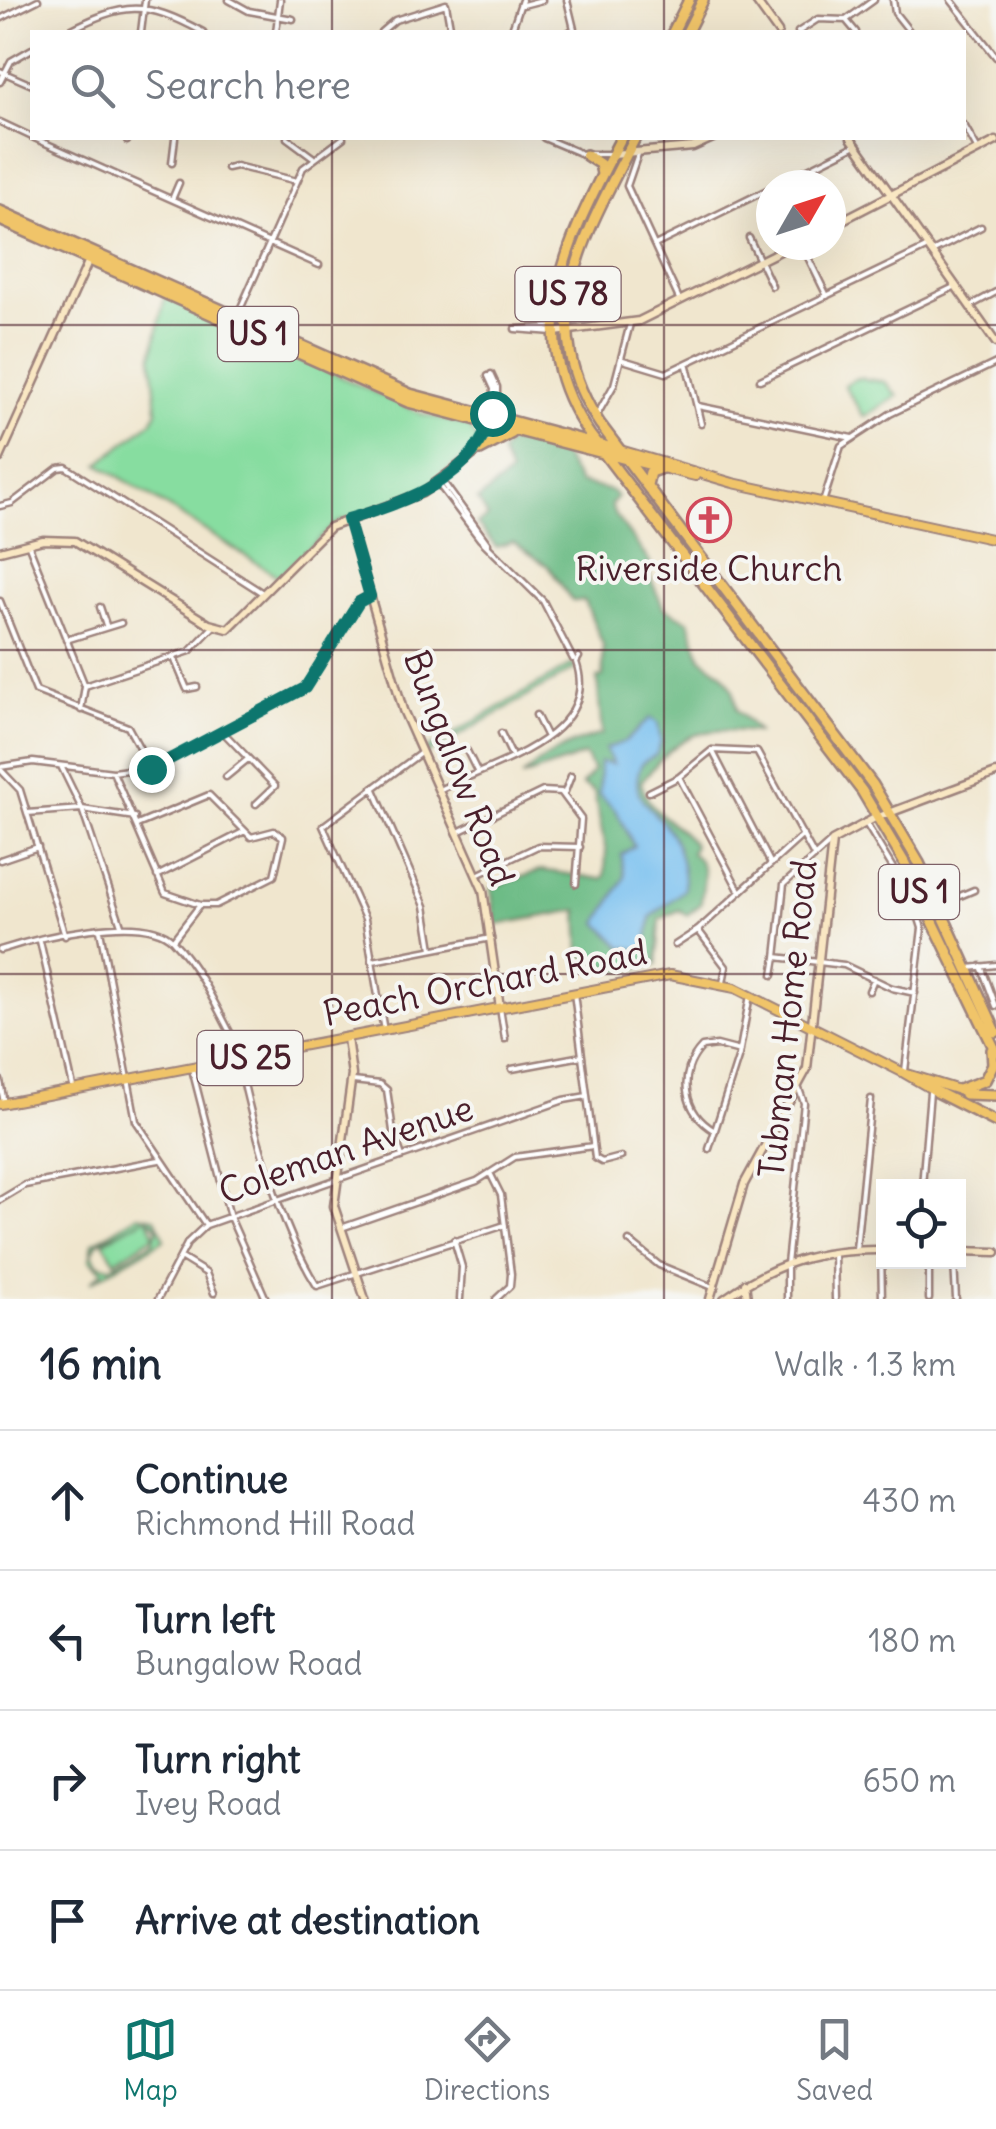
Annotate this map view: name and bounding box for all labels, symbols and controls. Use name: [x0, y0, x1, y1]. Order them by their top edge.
search box: [30, 30, 966, 140]
icon: search: [65, 58, 120, 113]
text: Search here: [145, 62, 351, 109]
north arrow: [756, 170, 846, 260]
road number: US 78: [516, 267, 620, 321]
road number: US 1: [218, 307, 298, 361]
route start: [470, 391, 516, 437]
church icon: Riverside Church: [686, 497, 732, 543]
place label: Riverside Church: [575, 546, 843, 590]
street label: Bungalow Road: [395, 644, 525, 892]
route end: [129, 747, 175, 793]
street label: Tubman Home Road: [748, 858, 826, 1180]
road number: US 1: [879, 865, 959, 919]
street label: Peach Orchard Road: [319, 929, 650, 1035]
road number: US 25: [198, 1031, 302, 1085]
street label: Coleman Avenue: [213, 1085, 478, 1213]
map controls: [876, 1179, 966, 1269]
button: locate: [876, 1179, 966, 1269]
text: 16 min: [40, 1338, 161, 1390]
text: Walk · 1.3 km: [774, 1344, 956, 1385]
text: Continue: [135, 1456, 288, 1503]
icon: ahead: [40, 1473, 95, 1528]
text: 430 m: [863, 1480, 956, 1521]
text: Richmond Hill Road: [135, 1503, 415, 1544]
text: Turn left: [135, 1596, 275, 1643]
icon: left: [40, 1613, 95, 1668]
text: 180 m: [868, 1620, 956, 1661]
text: Bungalow Road: [135, 1643, 362, 1684]
text: Turn right: [135, 1736, 301, 1783]
icon: right: [40, 1753, 95, 1808]
text: 650 m: [862, 1760, 956, 1801]
text: Ivey Road: [135, 1783, 281, 1824]
icon: arrive: [40, 1893, 95, 1948]
text: Arrive at destination: [135, 1897, 480, 1944]
tab: Map: [123, 2012, 178, 2108]
tab: Directions: [424, 2012, 550, 2108]
tab: Saved: [796, 2012, 873, 2108]

